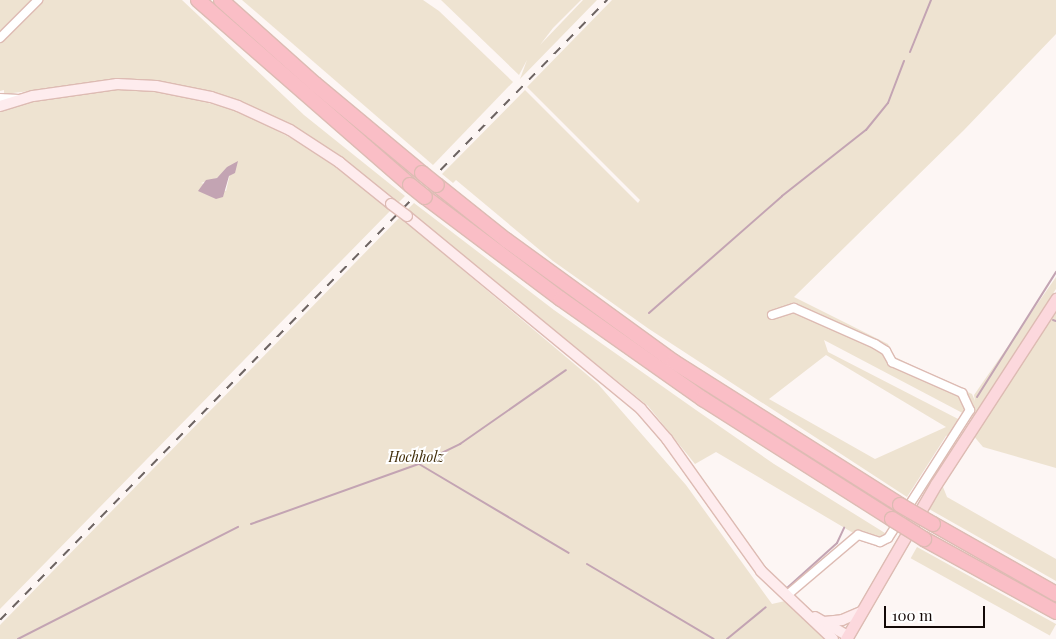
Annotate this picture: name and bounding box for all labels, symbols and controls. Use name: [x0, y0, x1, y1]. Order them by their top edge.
park label: Hochholz: [388, 449, 444, 465]
scale bar: [886, 596, 987, 628]
text: 100 m: [892, 605, 933, 625]

